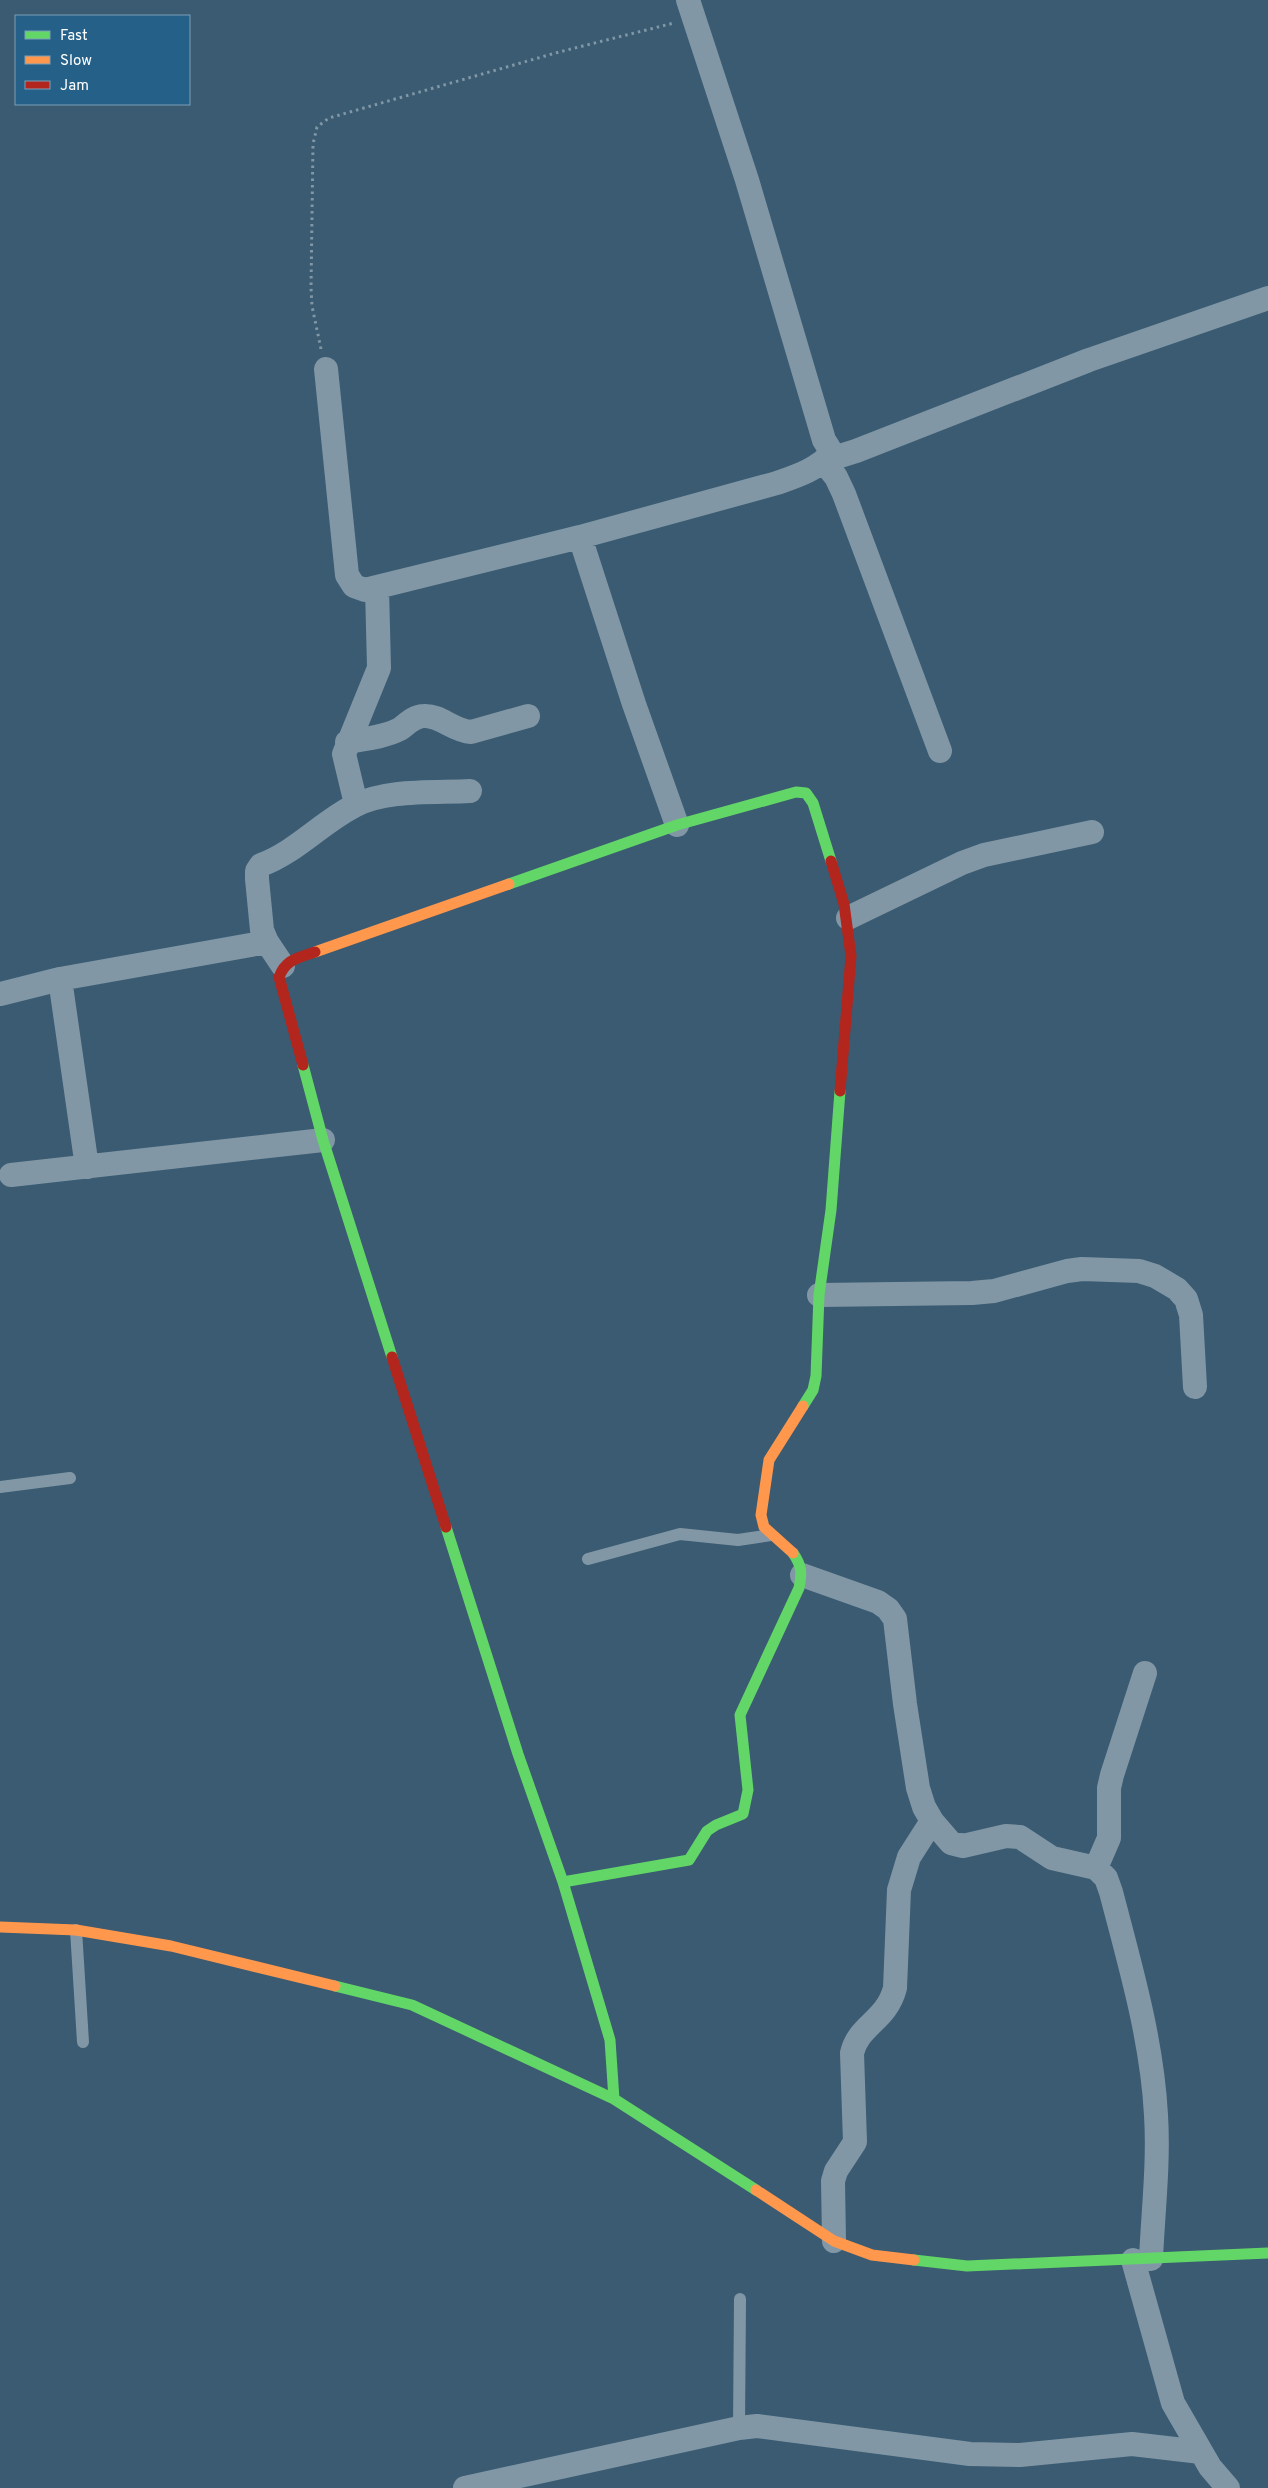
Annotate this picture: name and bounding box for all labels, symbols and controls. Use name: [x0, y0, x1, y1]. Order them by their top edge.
legend: [15, 15, 190, 105]
text: Fast: [60, 27, 88, 46]
text: Slow: [60, 52, 92, 71]
text: Jam: [60, 77, 89, 96]

